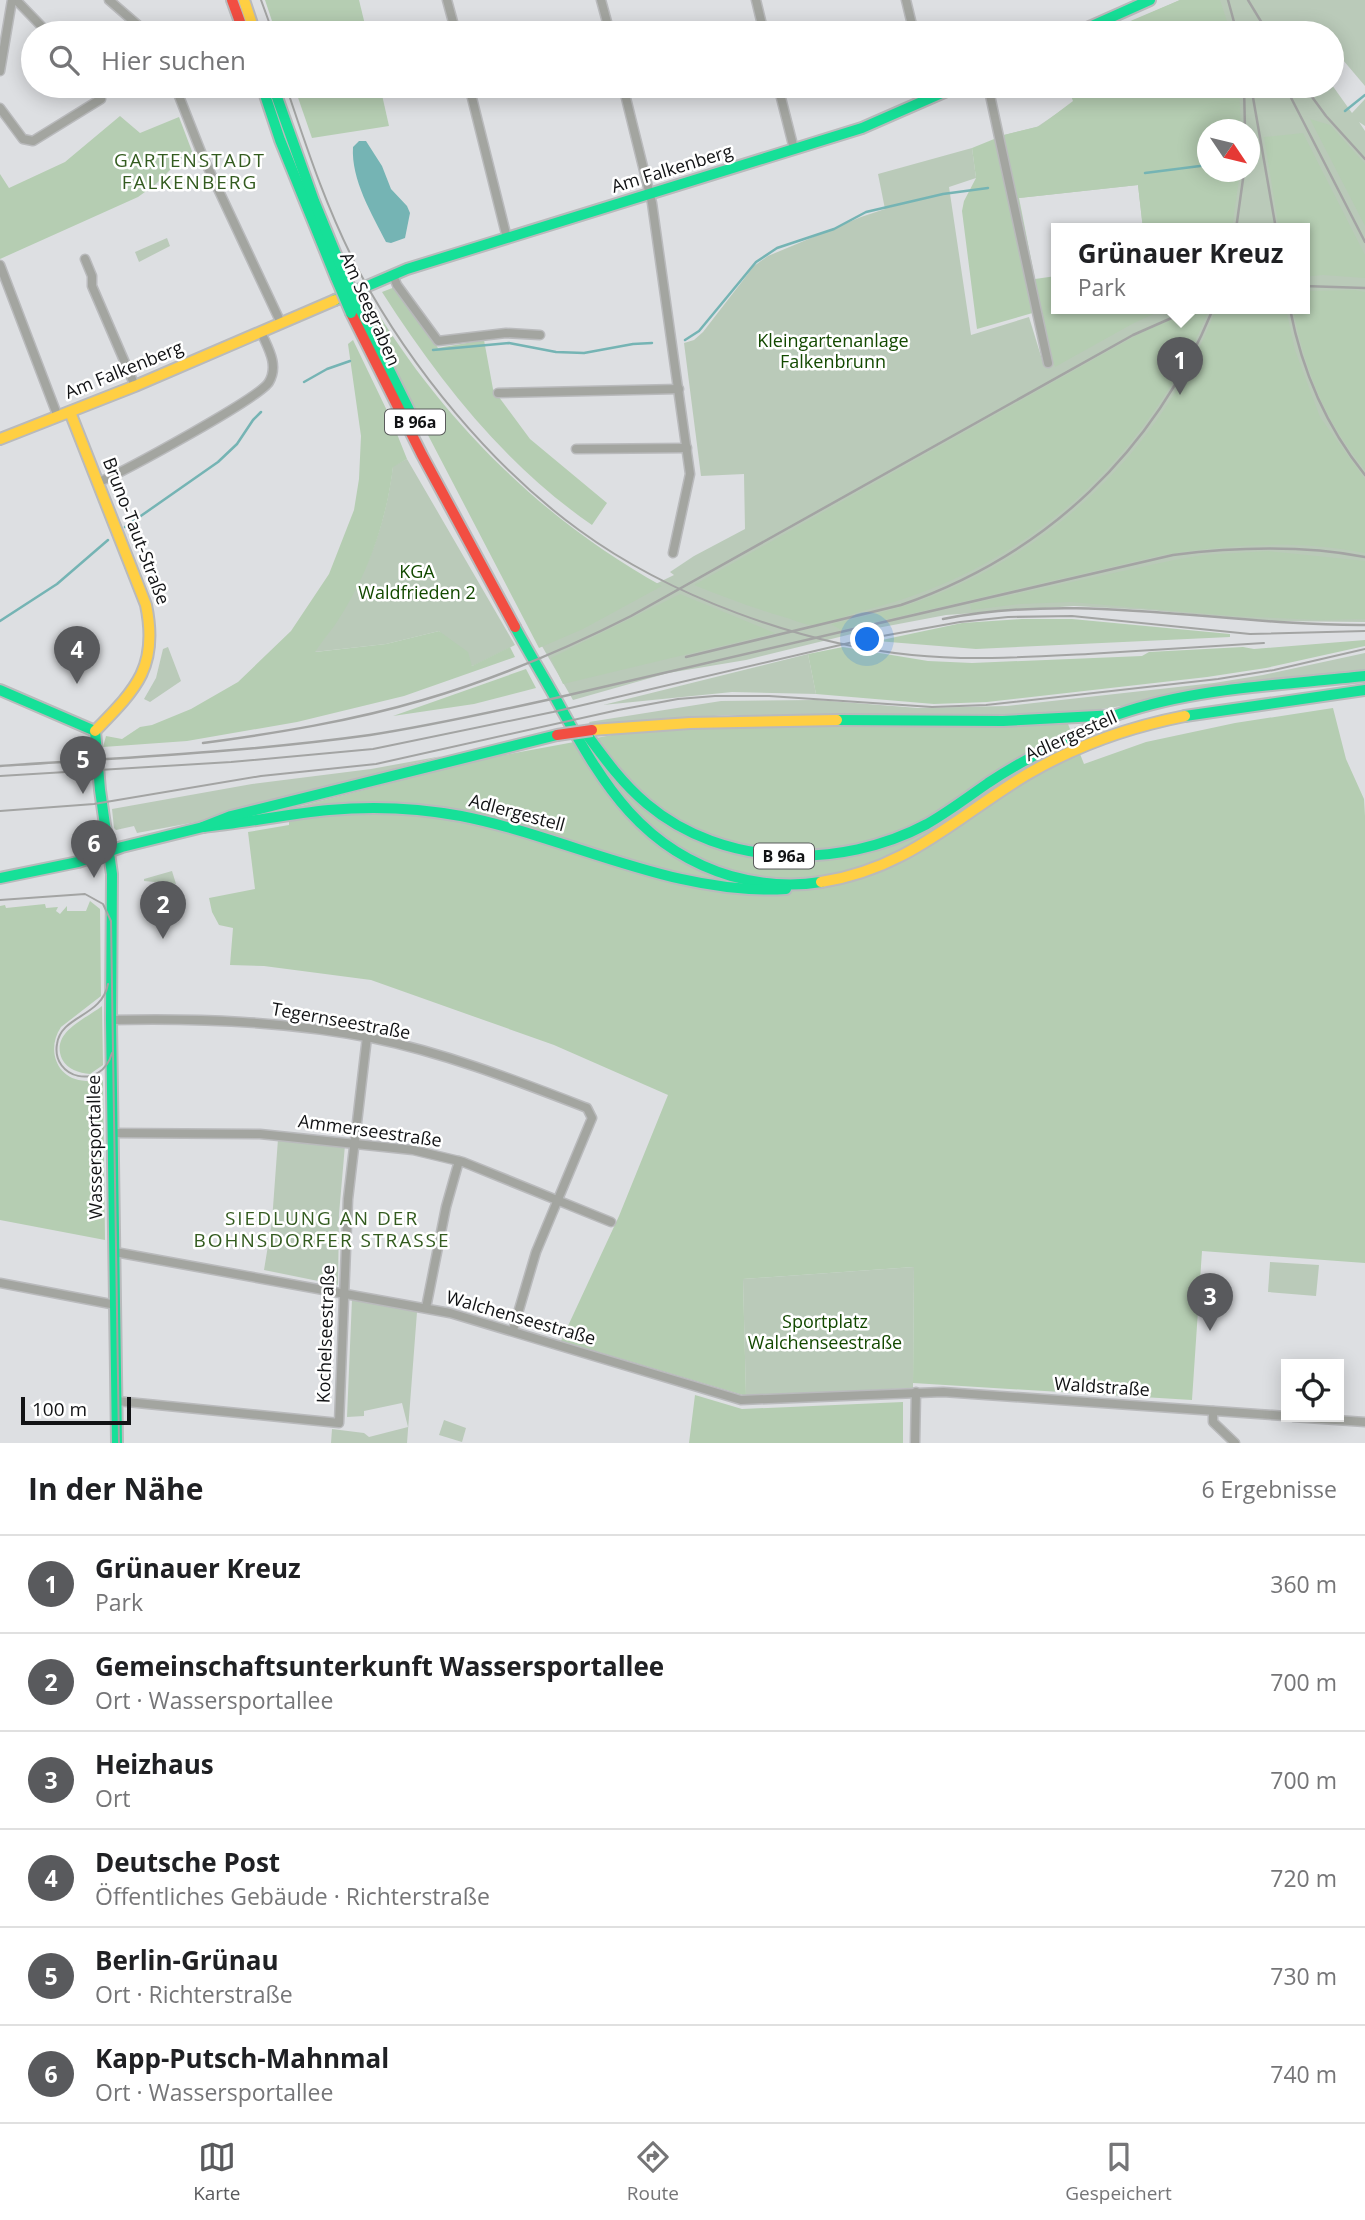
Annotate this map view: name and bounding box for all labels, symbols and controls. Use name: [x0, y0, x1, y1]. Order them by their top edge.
search box: [21, 21, 1344, 98]
icon: search: [45, 41, 83, 79]
text: Hier suchen: [101, 42, 246, 78]
north arrow: [1197, 119, 1260, 182]
street label: Am Falkenberg: [608, 138, 735, 198]
district label: GARTENSTADT FALKENBERG: [114, 147, 266, 195]
popup: [1051, 223, 1310, 314]
text: Grünauer Kreuz: [1078, 235, 1283, 271]
street label: Am Seegraben: [335, 248, 407, 369]
text: Park: [1078, 271, 1126, 303]
park label: Kleingartenanlage Falkenbrunn: [757, 328, 909, 373]
street label: Am Falkenberg: [61, 334, 186, 404]
pin: 1: [1157, 337, 1203, 395]
road number: B 96a: [385, 410, 445, 434]
street label: Bruno-Taut-Straße: [98, 454, 176, 608]
park label: KGA Waldfrieden 2: [358, 559, 476, 604]
your location: [850, 622, 884, 656]
pin: 4: [54, 626, 100, 684]
street label: Adlergestell: [1021, 704, 1120, 766]
pin: 5: [60, 736, 106, 794]
street label: Adlergestell: [467, 788, 568, 836]
pin: 6: [71, 820, 117, 878]
road number: B 96a: [754, 844, 814, 869]
pin: 2: [140, 881, 186, 939]
street label: Tegernseestraße: [270, 996, 413, 1044]
street label: Wassersportallee: [81, 1074, 107, 1220]
street label: Ammerseestraße: [297, 1108, 443, 1152]
district label: SIEDLUNG AN DER BOHNSDORFER STRASSE: [193, 1205, 451, 1253]
street label: Kochelseestraße: [311, 1264, 339, 1404]
pin: 3: [1187, 1273, 1233, 1331]
street label: Walchenseestraße: [444, 1284, 599, 1350]
park label: Sportplatz Walchenseestraße: [748, 1309, 902, 1354]
map controls: [1281, 1359, 1344, 1422]
button: locate: [1281, 1359, 1344, 1422]
street label: Waldstraße: [1053, 1371, 1151, 1401]
scale bar: [21, 1394, 131, 1426]
text: 100 m: [32, 1396, 87, 1422]
text: In der Nähe: [28, 1468, 204, 1509]
text: 6 Ergebnisse: [1201, 1473, 1337, 1505]
text: Grünauer Kreuz: [95, 1550, 301, 1586]
text: 1: [44, 1568, 58, 1600]
text: 360 m: [1270, 1568, 1337, 1600]
text: Park: [95, 1586, 143, 1618]
text: Gemeinschaftsunterkunft Wassersportallee: [95, 1648, 664, 1684]
text: 2: [44, 1666, 58, 1698]
text: 700 m: [1270, 1666, 1337, 1698]
text: Ort · Wassersportallee: [95, 1684, 333, 1716]
text: Heizhaus: [95, 1746, 214, 1782]
text: 3: [44, 1764, 58, 1796]
text: 700 m: [1270, 1764, 1337, 1796]
text: Ort: [95, 1782, 131, 1814]
text: Deutsche Post: [95, 1844, 280, 1880]
text: 4: [44, 1862, 58, 1894]
text: 720 m: [1270, 1862, 1337, 1894]
text: Öffentliches Gebäude · Richterstraße: [95, 1880, 490, 1912]
text: Berlin-Grünau: [95, 1942, 279, 1978]
text: 5: [44, 1960, 58, 1992]
text: 730 m: [1270, 1960, 1337, 1992]
text: Ort · Richterstraße: [95, 1978, 293, 2010]
text: Kapp-Putsch-Mahnmal: [95, 2040, 389, 2076]
text: 6: [44, 2058, 58, 2090]
text: 740 m: [1270, 2058, 1337, 2090]
text: Ort · Wassersportallee: [95, 2076, 333, 2108]
tab: Karte: [193, 2138, 241, 2206]
tab: Route: [627, 2138, 679, 2206]
tab: Gespeichert: [1065, 2138, 1172, 2206]

